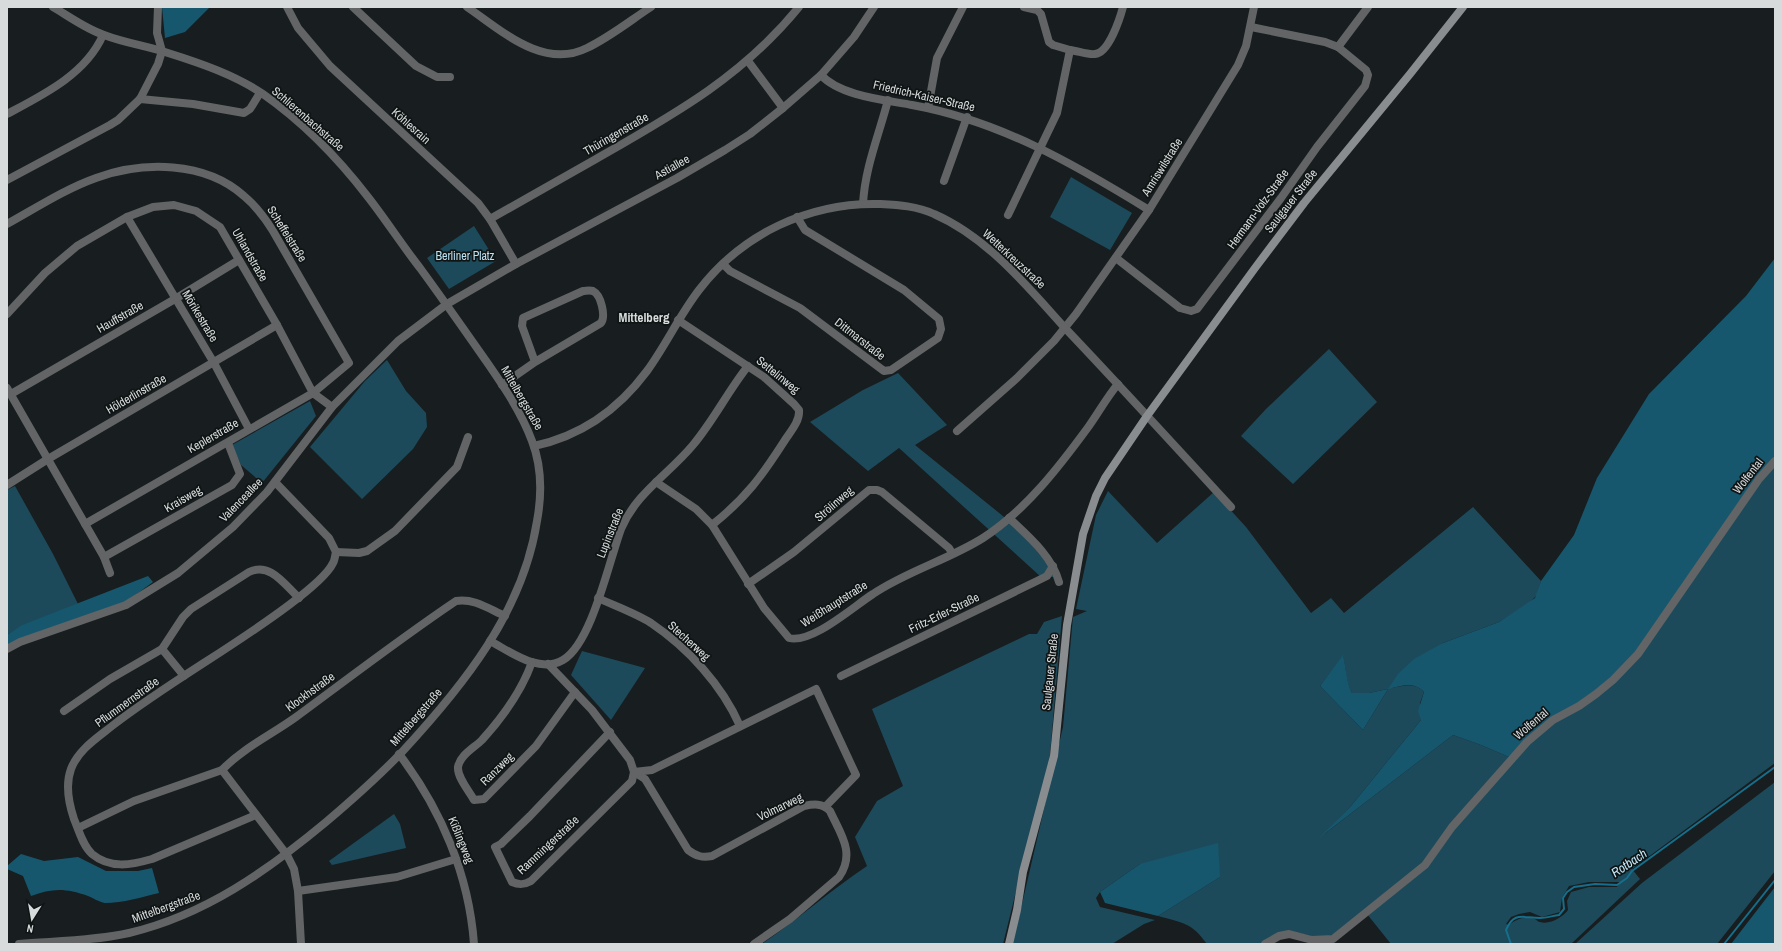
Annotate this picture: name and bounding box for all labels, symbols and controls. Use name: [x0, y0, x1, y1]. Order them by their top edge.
street label: Friedrich-Kaiser-Straße: [872, 77, 976, 115]
street label: Schlierenbachstraße: [268, 83, 348, 155]
street label: Köhlesrain: [388, 104, 434, 148]
street label: Thüringenstraße: [580, 109, 652, 159]
street label: Amriswilstraße: [1137, 135, 1186, 200]
street label: Astiallee: [651, 151, 692, 184]
street label: Hermann-Volz-Straße: [1224, 166, 1292, 252]
street label: Saulgauer Straße: [1261, 166, 1321, 236]
street label: Scheffelstraße: [263, 203, 311, 265]
street label: Uhlandstraße: [228, 225, 272, 285]
street label: Wetterkreuzstraße: [979, 226, 1049, 292]
park label: Berliner Platz: [435, 248, 495, 264]
street label: Mörikestraße: [178, 287, 222, 345]
street label: Hauffstraße: [94, 297, 146, 337]
district label: Mittelberg: [619, 309, 670, 326]
street label: Dittmarstraße: [831, 314, 889, 364]
street label: Settelinweg: [753, 353, 803, 398]
street label: Mittelbergstraße: [497, 363, 547, 433]
street label: Hölderlinstraße: [103, 370, 169, 418]
street label: Keplerstraße: [185, 415, 241, 457]
street label: Wolfental: [1729, 455, 1767, 497]
street label: Valenceallee: [216, 474, 266, 526]
street label: Kraisweg: [161, 482, 205, 516]
street label: Strölinweg: [811, 482, 857, 525]
street label: Lupinstraße: [593, 506, 627, 560]
street label: Weißhauptstraße: [798, 577, 870, 631]
street label: Fritz-Erler-Straße: [906, 589, 982, 637]
street label: Stecherweg: [664, 618, 714, 665]
street label: Saulgauer Straße: [1038, 633, 1062, 711]
street label: Klockhstraße: [282, 669, 338, 715]
street label: Pflummernstraße: [92, 673, 162, 731]
street label: Mittelbergstraße: [386, 685, 446, 749]
street label: Wolfental: [1510, 705, 1552, 743]
street label: Ranzweg: [477, 748, 518, 789]
street label: Volmarweg: [755, 789, 806, 825]
street label: Rammingerstraße: [514, 812, 582, 878]
street label: Kißlingweg: [444, 814, 478, 866]
water label: Rotbach: [1608, 845, 1650, 881]
street label: Mittelbergstraße: [130, 887, 202, 927]
north arrow: [12, 899, 52, 939]
text: N: [26, 921, 35, 936]

